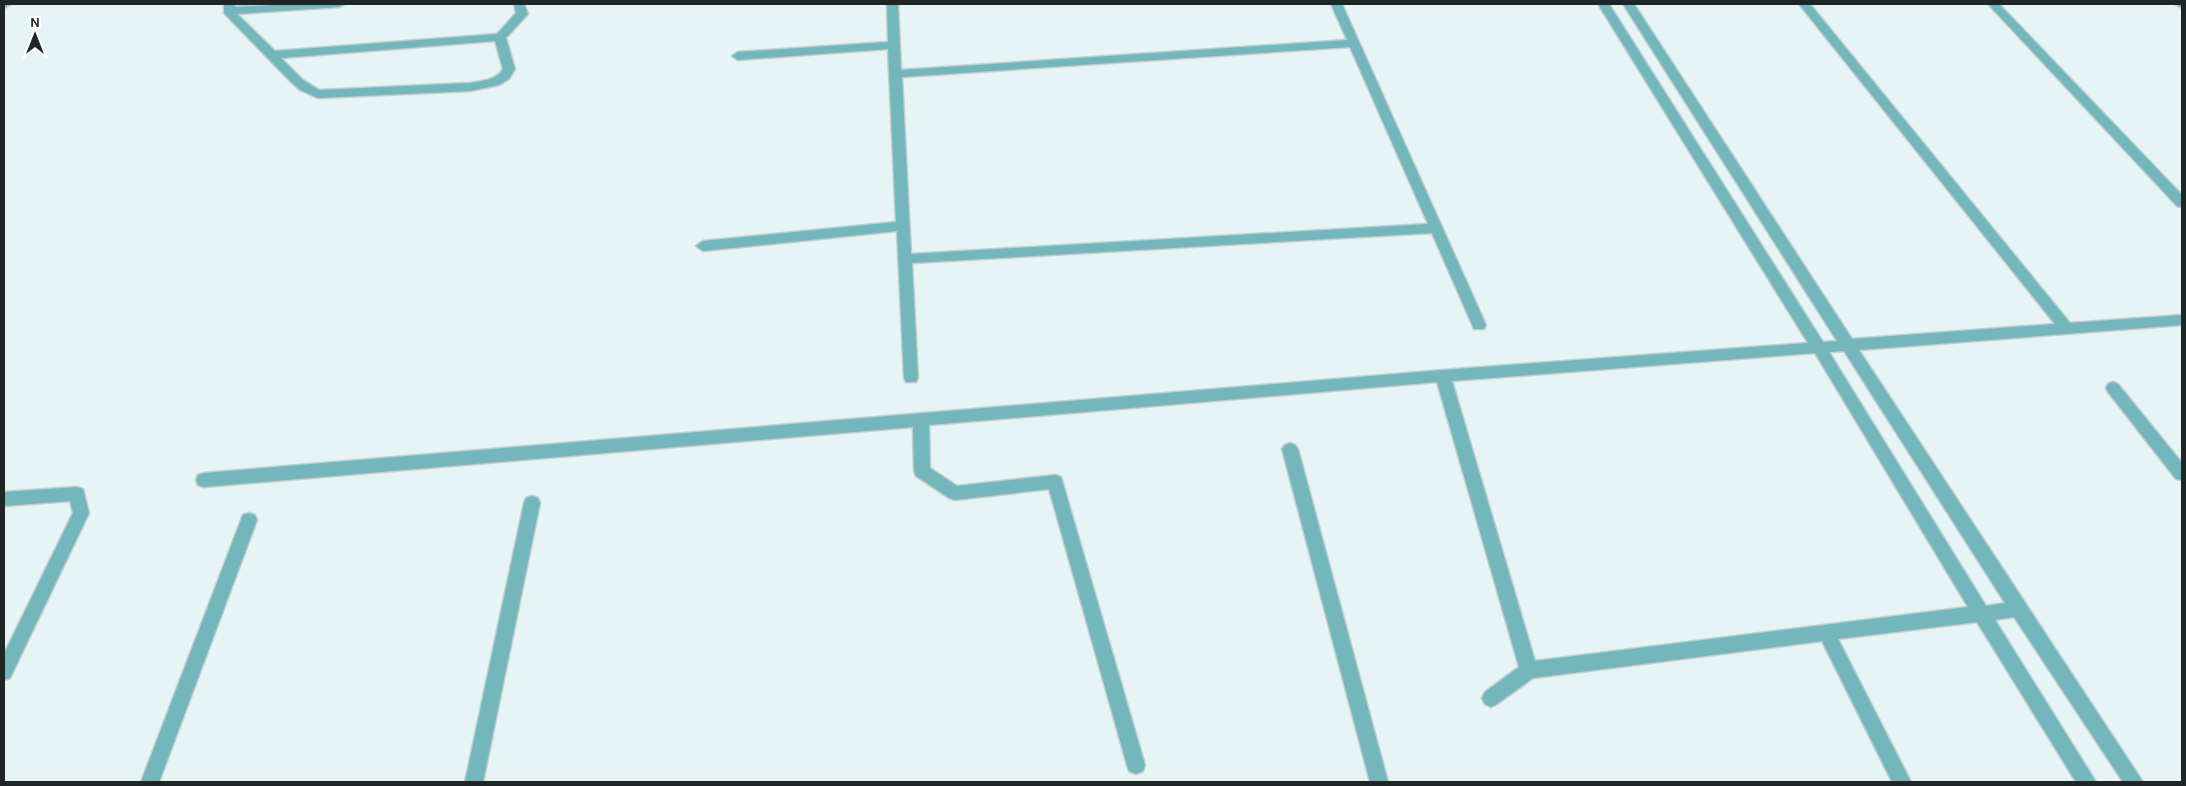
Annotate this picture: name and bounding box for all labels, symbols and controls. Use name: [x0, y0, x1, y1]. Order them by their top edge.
north arrow: [10, 10, 60, 60]
text: N: [30, 14, 40, 31]

